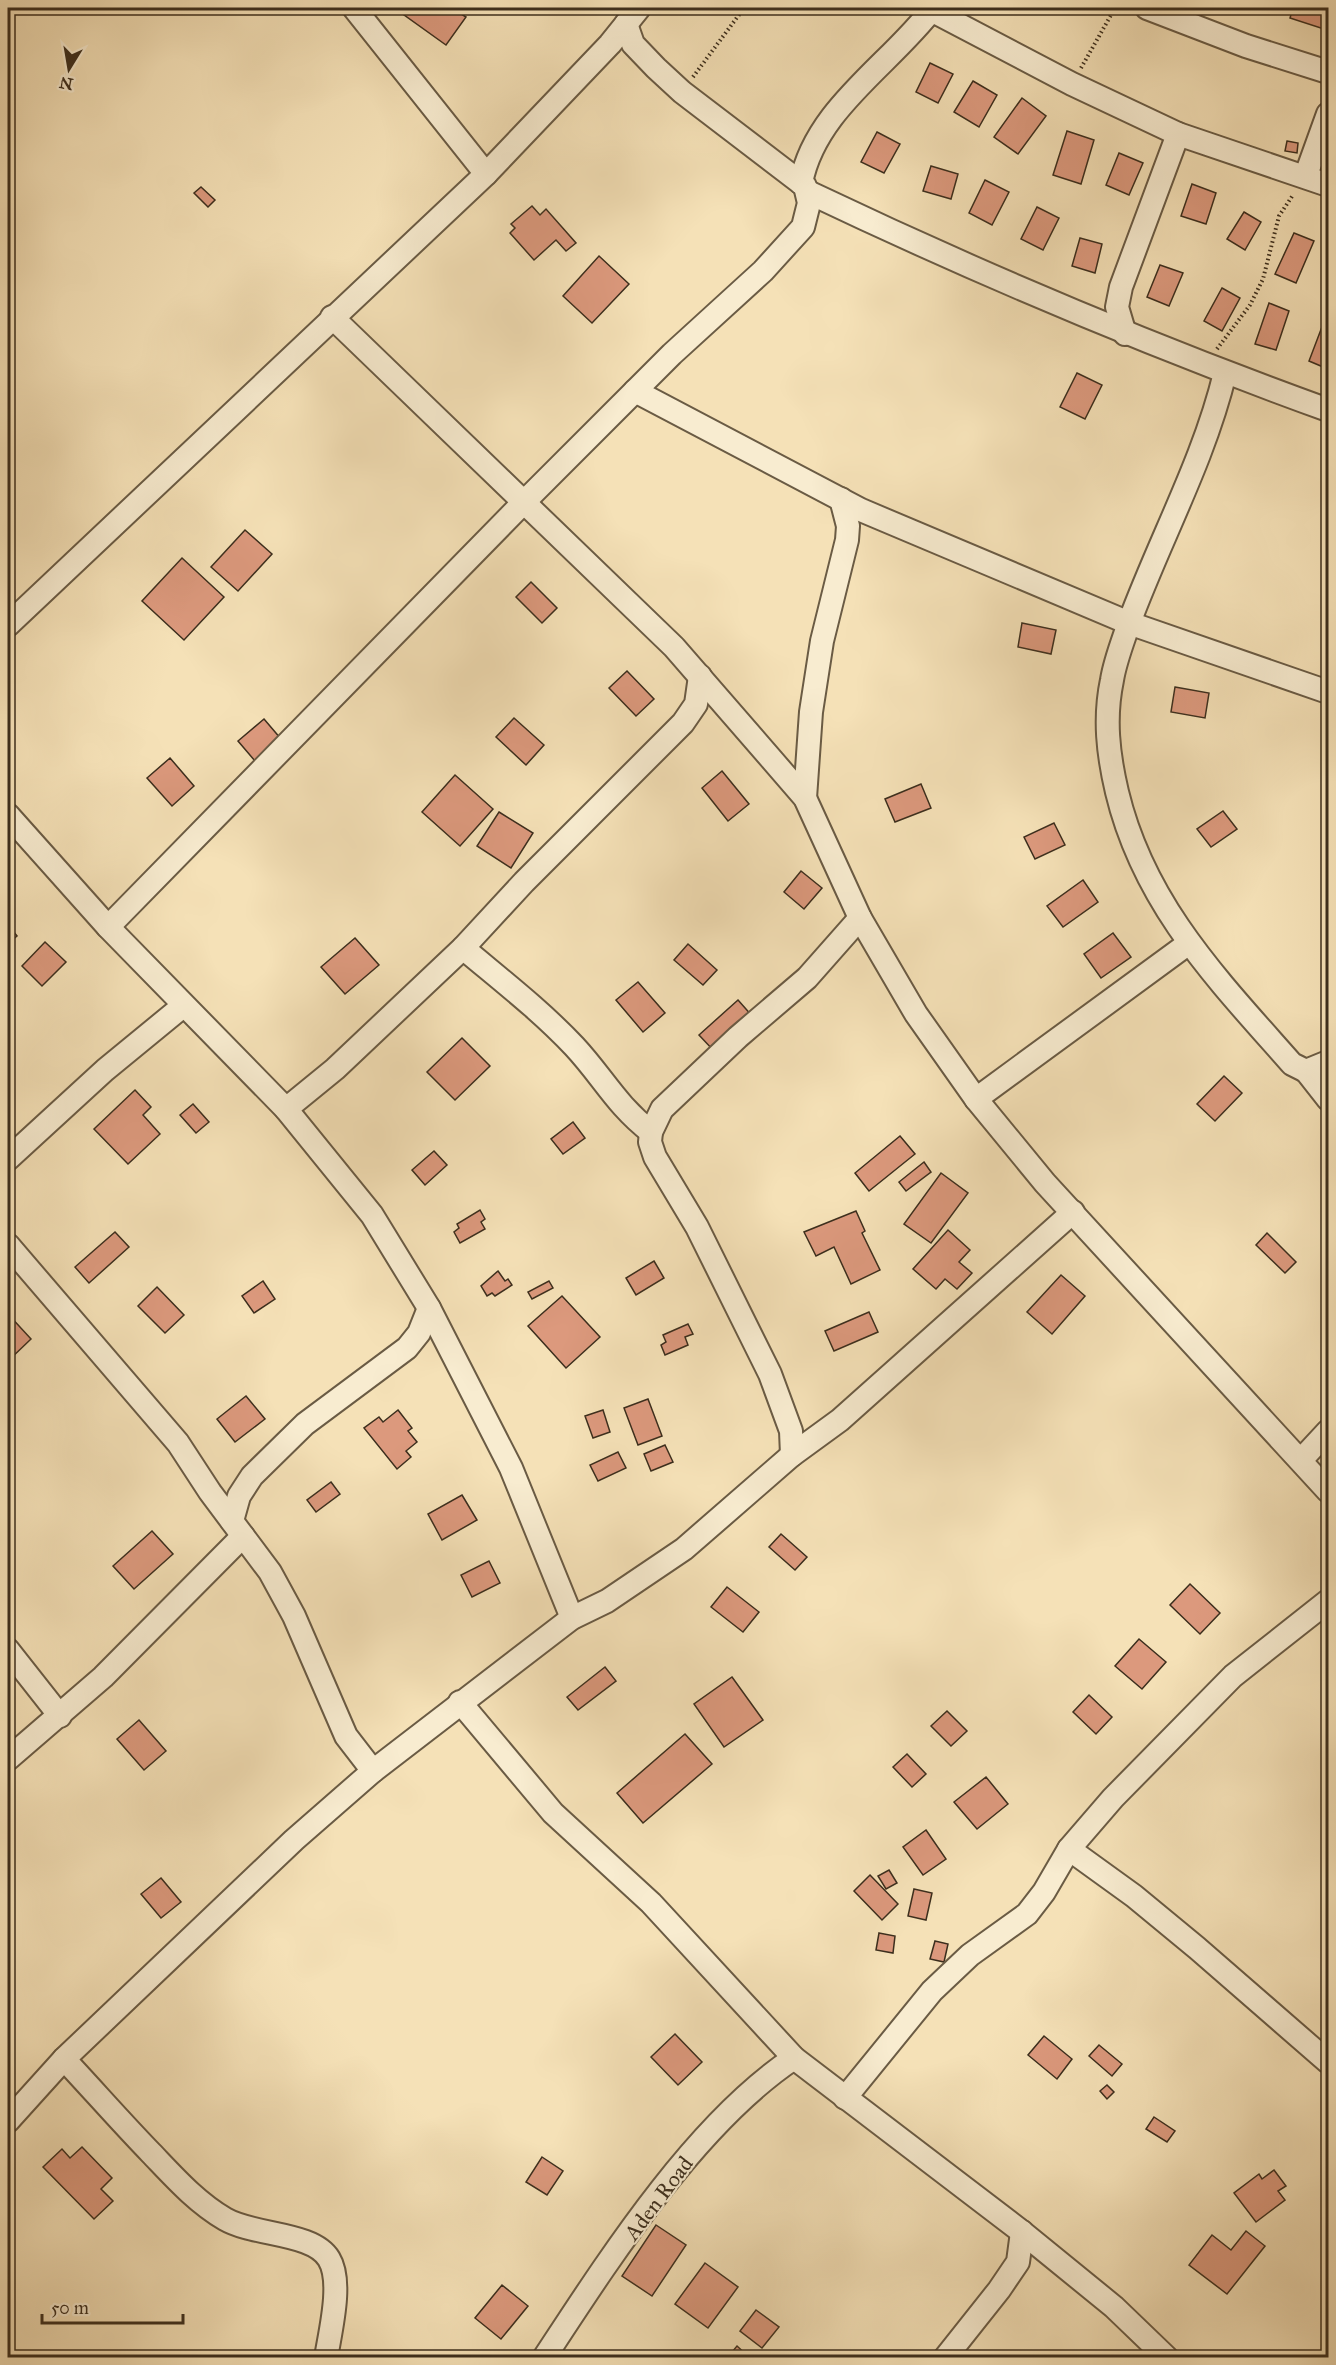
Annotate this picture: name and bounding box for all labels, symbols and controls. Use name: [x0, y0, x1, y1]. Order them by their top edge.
north arrow: [39, 39, 99, 99]
text: N: [57, 73, 75, 94]
street label: Aden Road: [617, 2151, 699, 2247]
scale bar: [42, 2287, 183, 2325]
text: 50 m: [51, 2297, 89, 2319]

